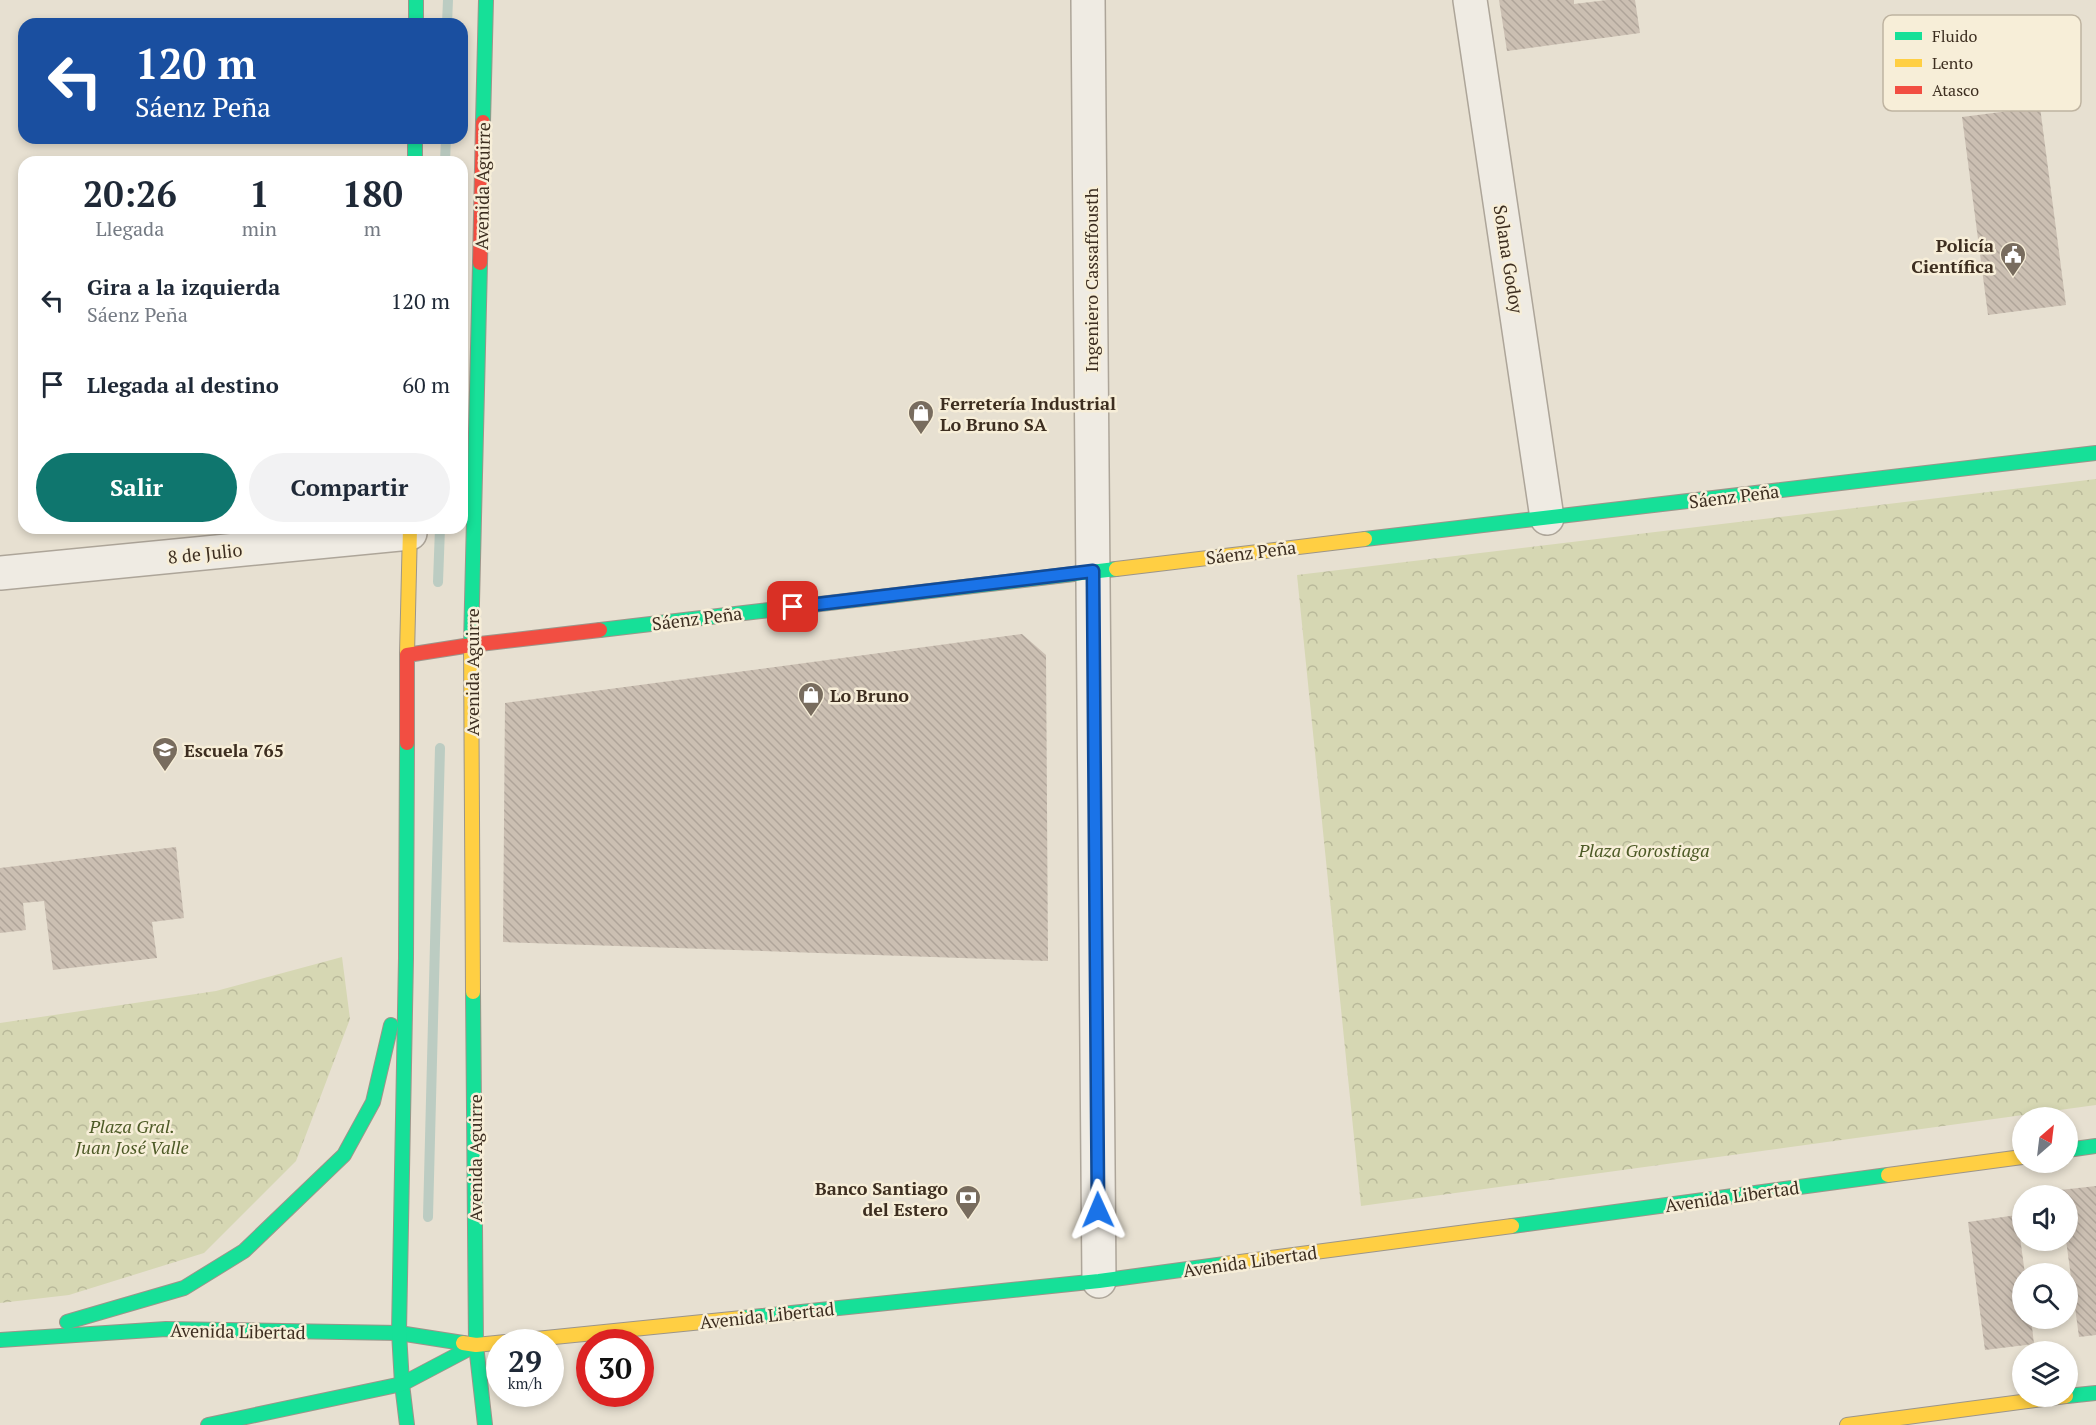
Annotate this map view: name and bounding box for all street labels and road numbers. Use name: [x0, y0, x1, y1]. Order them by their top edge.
street label: Avenida Aguirre: [469, 122, 495, 250]
street label: Ingeniero Cassaffousth: [1079, 187, 1103, 372]
street label: Solana Godoy: [1489, 203, 1530, 316]
street label: Sáenz Peña: [1688, 479, 1780, 513]
street label: Sáenz Peña: [1205, 535, 1297, 569]
street label: 8 de Julio: [167, 537, 243, 569]
street label: Sáenz Peña: [651, 601, 743, 635]
street label: Avenida Aguirre: [460, 608, 484, 736]
street label: Avenida Aguirre: [463, 1094, 487, 1222]
street label: Avenida Libertad: [1663, 1175, 1801, 1217]
street label: Avenida Libertad: [1181, 1240, 1319, 1282]
street label: Avenida Libertad: [698, 1296, 836, 1334]
street label: Avenida Libertad: [170, 1318, 306, 1344]

